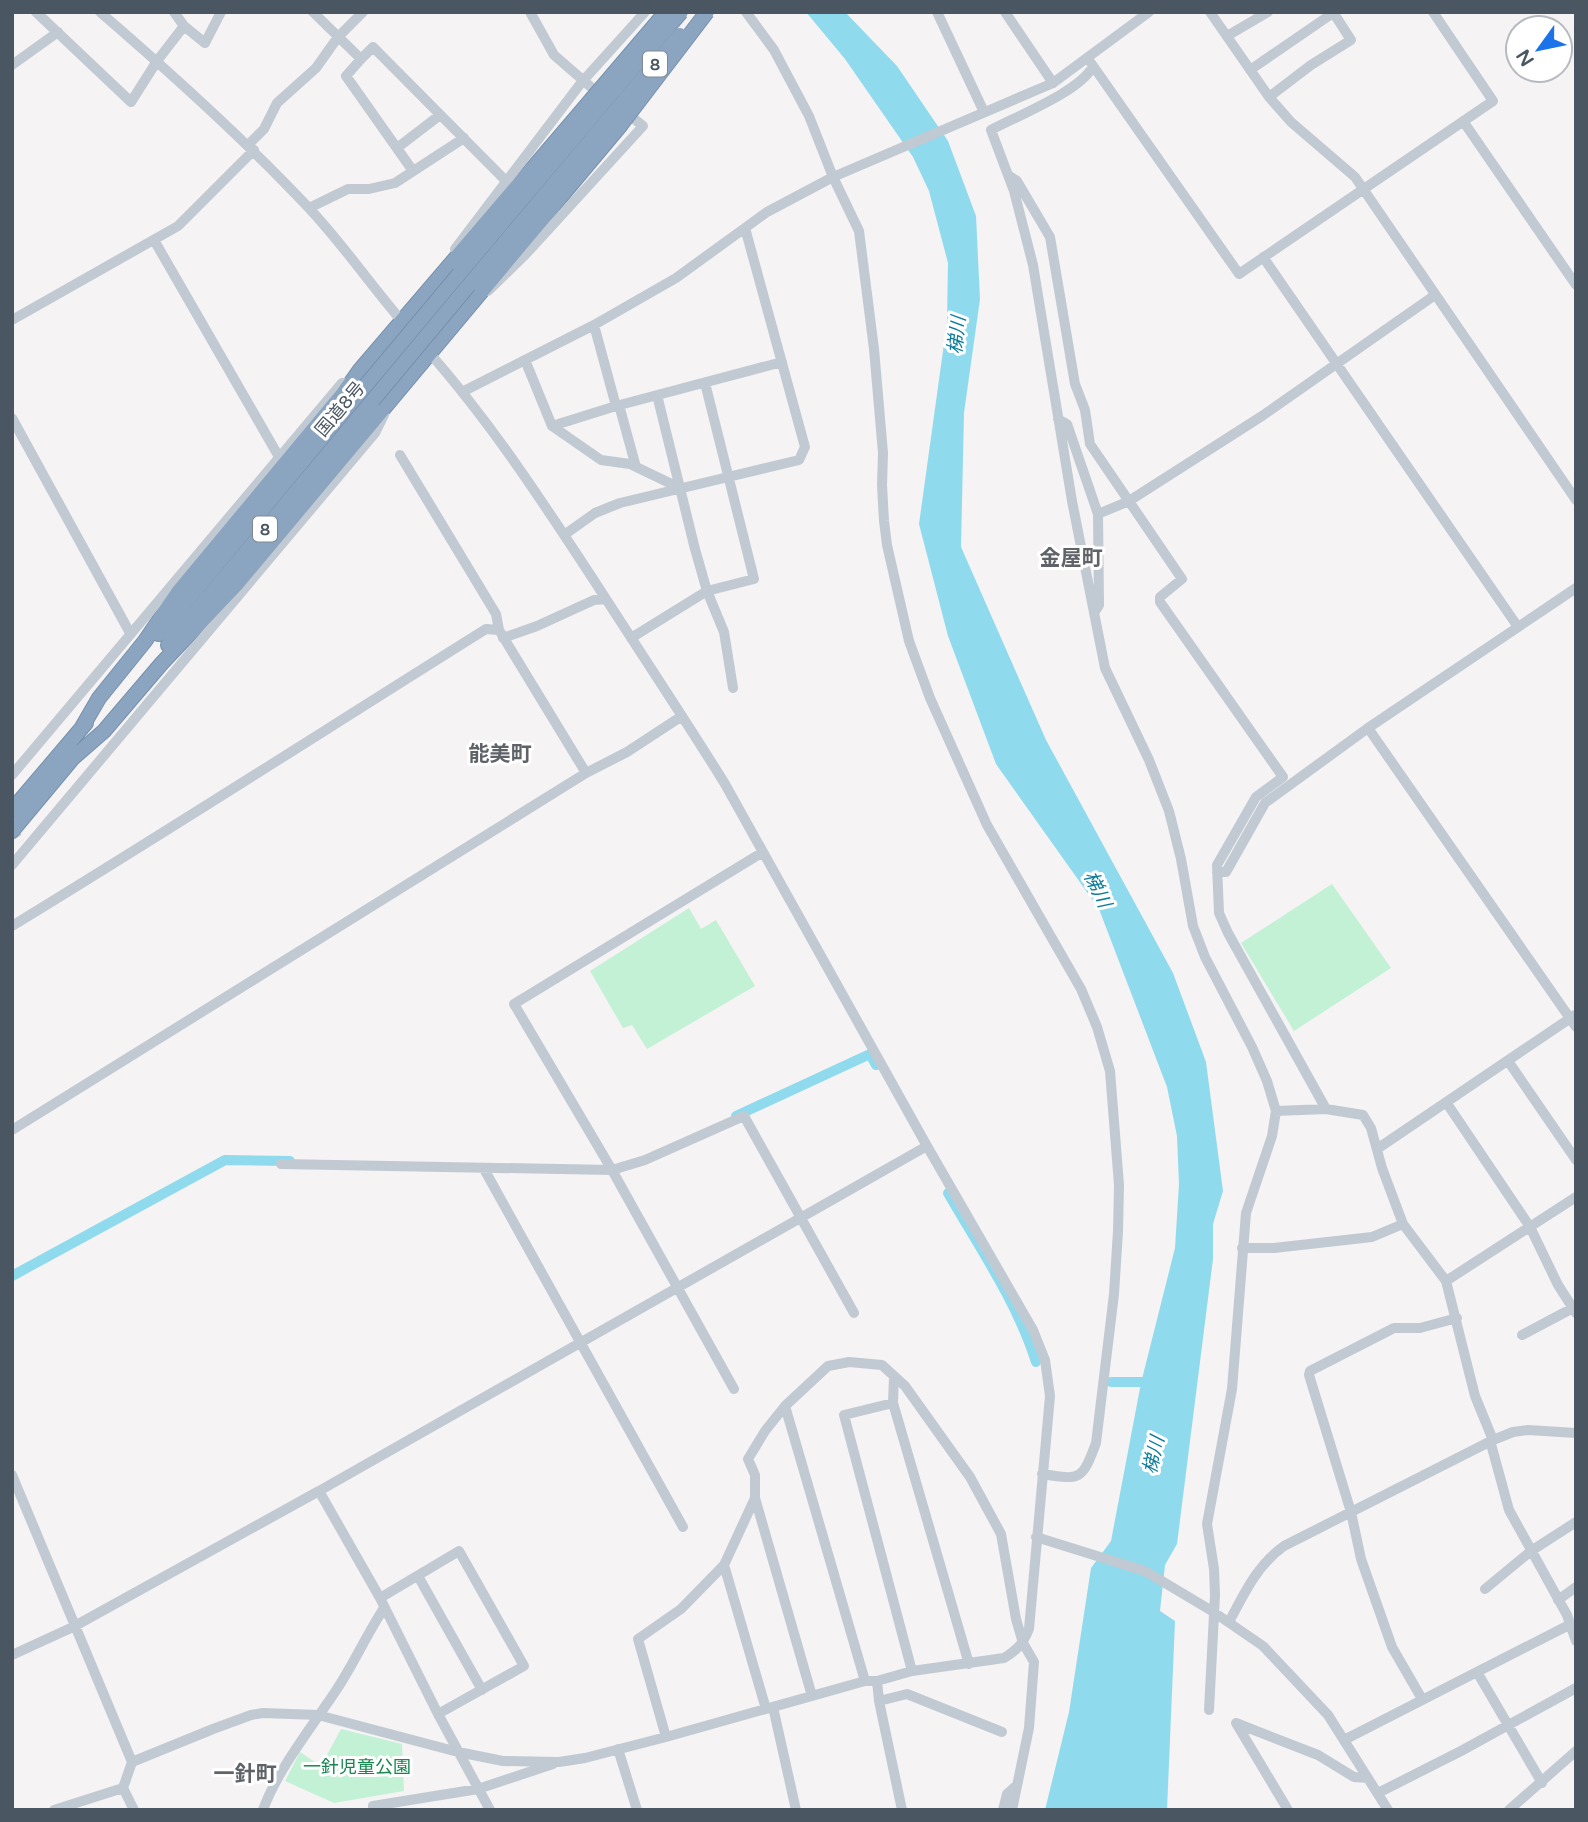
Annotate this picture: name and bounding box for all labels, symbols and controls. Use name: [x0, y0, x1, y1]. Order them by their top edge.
north arrow: [1504, 14, 1574, 84]
text: N: [1512, 45, 1539, 70]
road number: 8: [643, 52, 667, 76]
water label: 梯川: [944, 313, 970, 355]
street label: 国道8号: [311, 377, 369, 441]
road number: 8: [253, 516, 277, 542]
district label: 金屋町: [1040, 546, 1103, 571]
district label: 能美町: [469, 742, 532, 767]
water label: 梯川: [1079, 868, 1116, 913]
water label: 梯川: [1139, 1432, 1169, 1476]
park label: 一針児童公園: [303, 1756, 411, 1778]
district label: 一針町: [214, 1762, 277, 1787]

